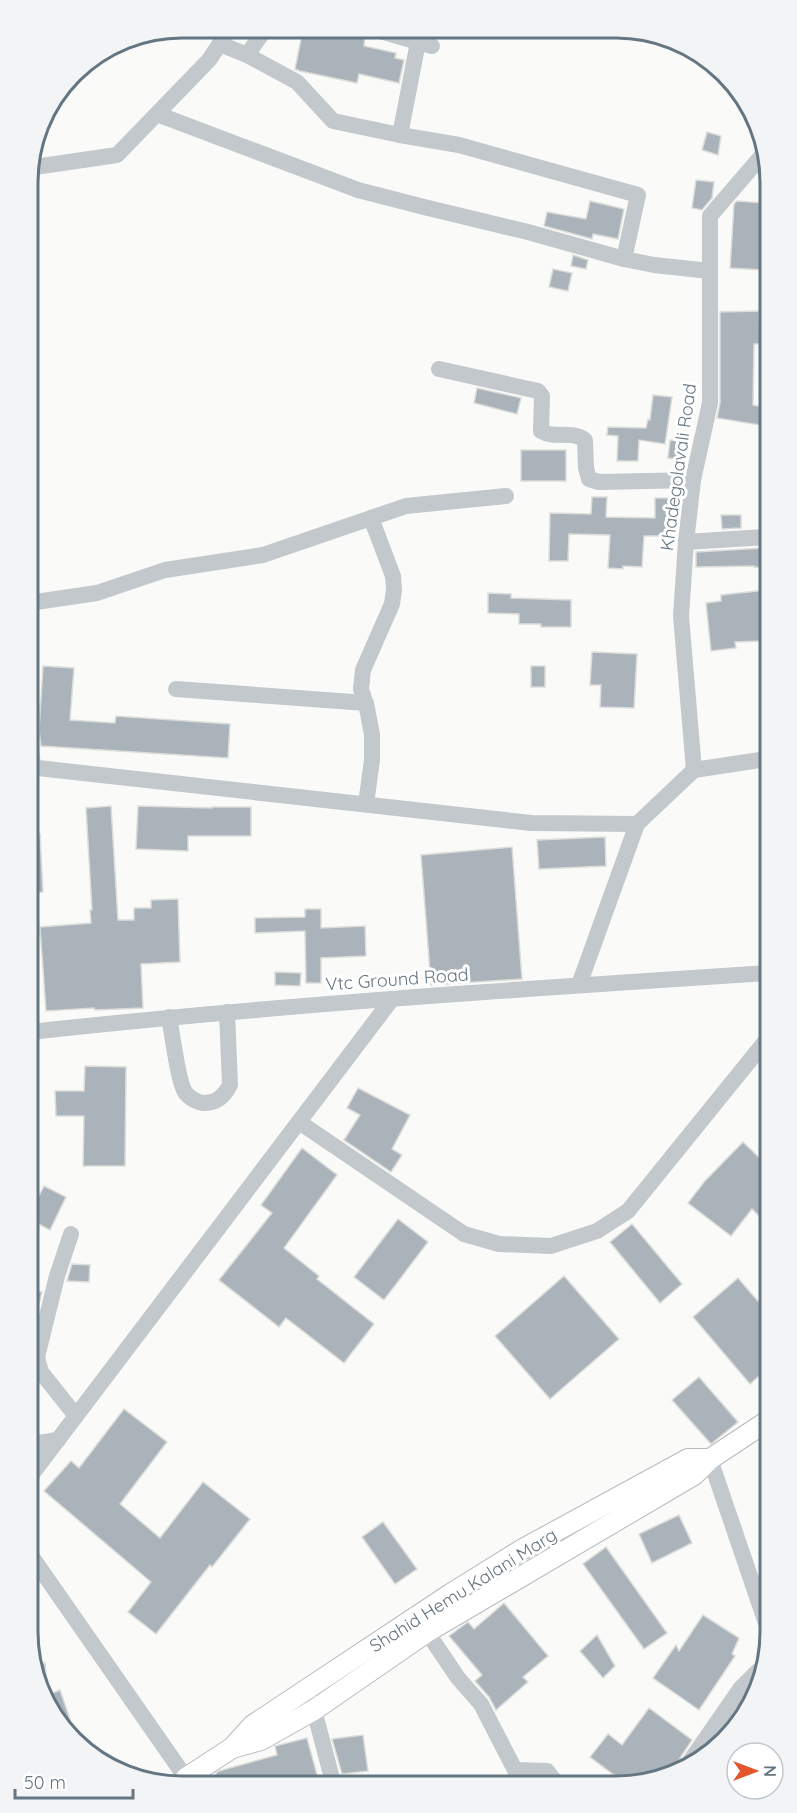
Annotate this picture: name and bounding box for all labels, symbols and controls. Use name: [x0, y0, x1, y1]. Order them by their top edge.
street label: Khadegolavali Road: [655, 382, 701, 552]
street label: Vtc Ground Road: [325, 963, 469, 995]
street label: Shahid Hemu Kalani Marg: [365, 1523, 561, 1657]
north arrow: [725, 1741, 785, 1801]
scale bar: [15, 1762, 134, 1800]
text: N: [760, 1765, 780, 1777]
text: 50 m: [24, 1771, 66, 1794]

